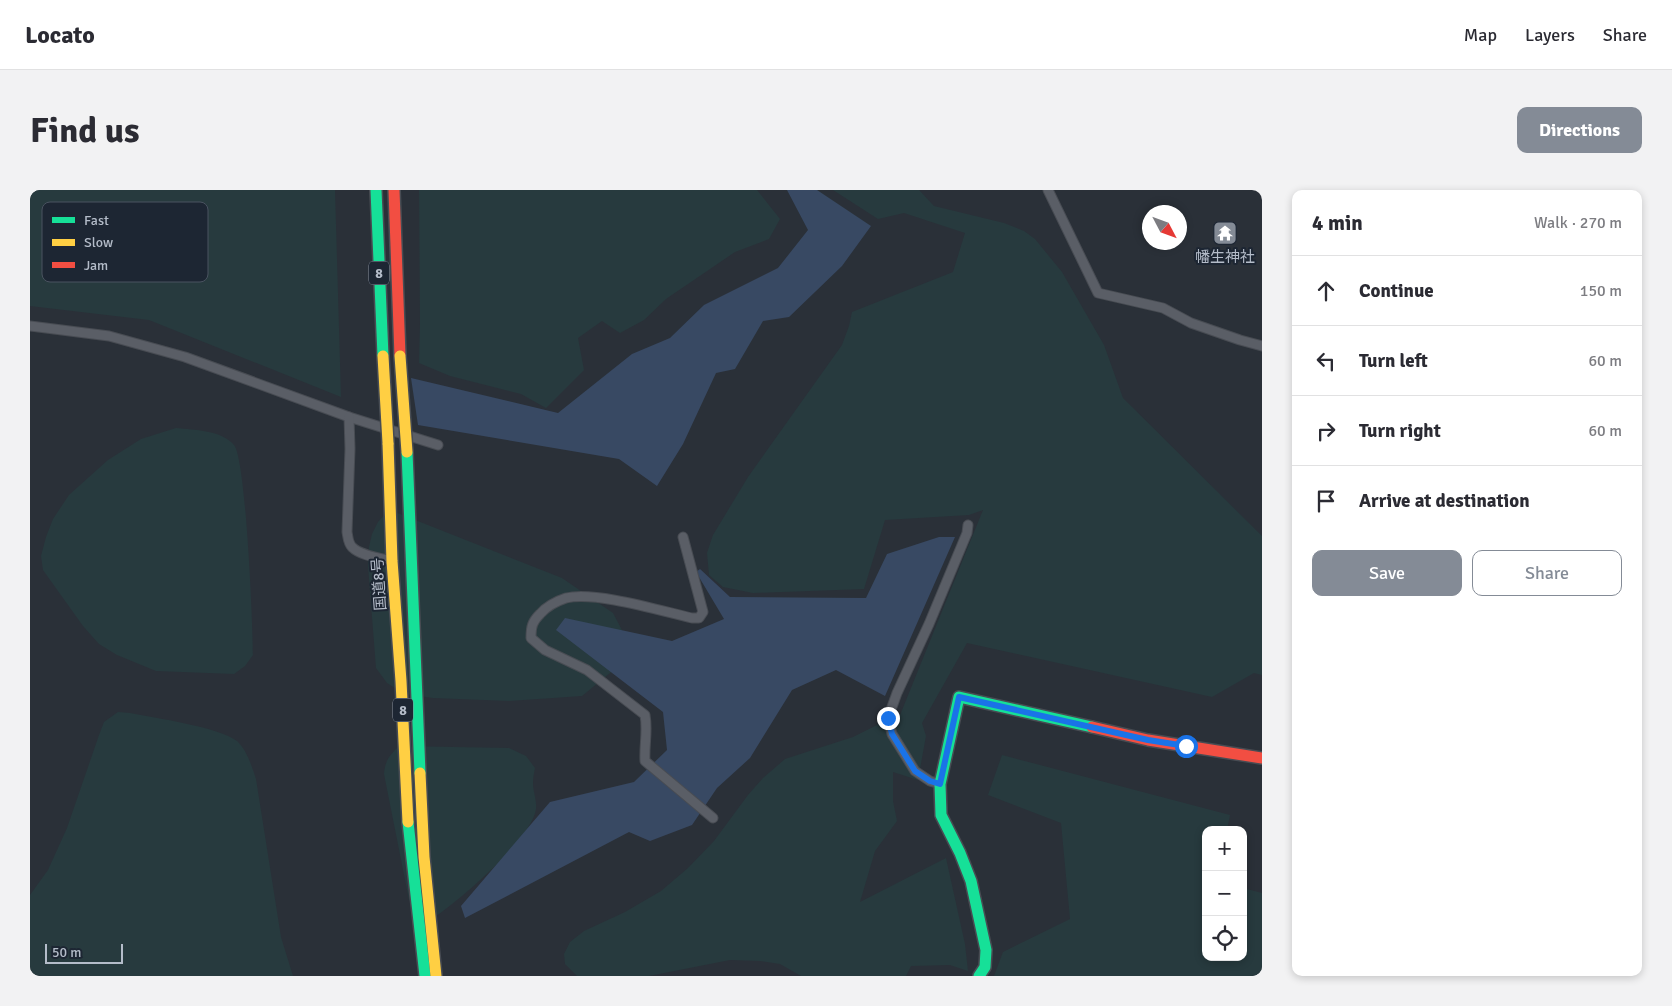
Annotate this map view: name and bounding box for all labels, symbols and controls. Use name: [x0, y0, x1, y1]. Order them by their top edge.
text: Locato: [25, 20, 95, 50]
text: Map: [1464, 24, 1497, 46]
text: Layers: [1525, 24, 1575, 46]
text: Share: [1603, 24, 1647, 46]
button: Directions: [1517, 107, 1642, 153]
text: Find us: [30, 109, 140, 152]
legend: [42, 202, 208, 282]
north arrow: [1142, 205, 1187, 250]
text: 4 min: [1312, 210, 1363, 236]
text: Fast: [84, 212, 109, 229]
text: Walk · 270 m: [1534, 213, 1622, 233]
temple icon: 幡生神社: [1212, 220, 1238, 246]
text: Slow: [84, 234, 113, 251]
place label: 幡生神社: [1195, 248, 1255, 266]
text: Jam: [84, 257, 108, 274]
road number: 8: [369, 262, 389, 285]
icon: ahead: [1312, 277, 1340, 305]
text: Continue: [1359, 279, 1434, 303]
text: 150 m: [1580, 281, 1622, 301]
icon: left: [1312, 347, 1340, 375]
text: Turn left: [1359, 349, 1428, 373]
text: 60 m: [1588, 351, 1622, 371]
icon: right: [1312, 417, 1340, 445]
text: Turn right: [1359, 419, 1441, 443]
text: 60 m: [1588, 421, 1622, 441]
icon: arrive: [1312, 487, 1340, 515]
text: Arrive at destination: [1359, 489, 1530, 513]
button: Save: [1312, 550, 1462, 596]
button: Share: [1472, 550, 1622, 596]
street label: 国道8号: [368, 557, 390, 611]
road number: 8: [393, 698, 413, 722]
route end: [877, 707, 900, 730]
route start: [1175, 735, 1198, 758]
map controls: [1202, 826, 1247, 961]
button: +: [1202, 826, 1247, 871]
button: −: [1202, 871, 1247, 916]
button: locate: [1202, 916, 1247, 961]
scale bar: [45, 941, 122, 964]
text: 50 m: [52, 944, 81, 961]

